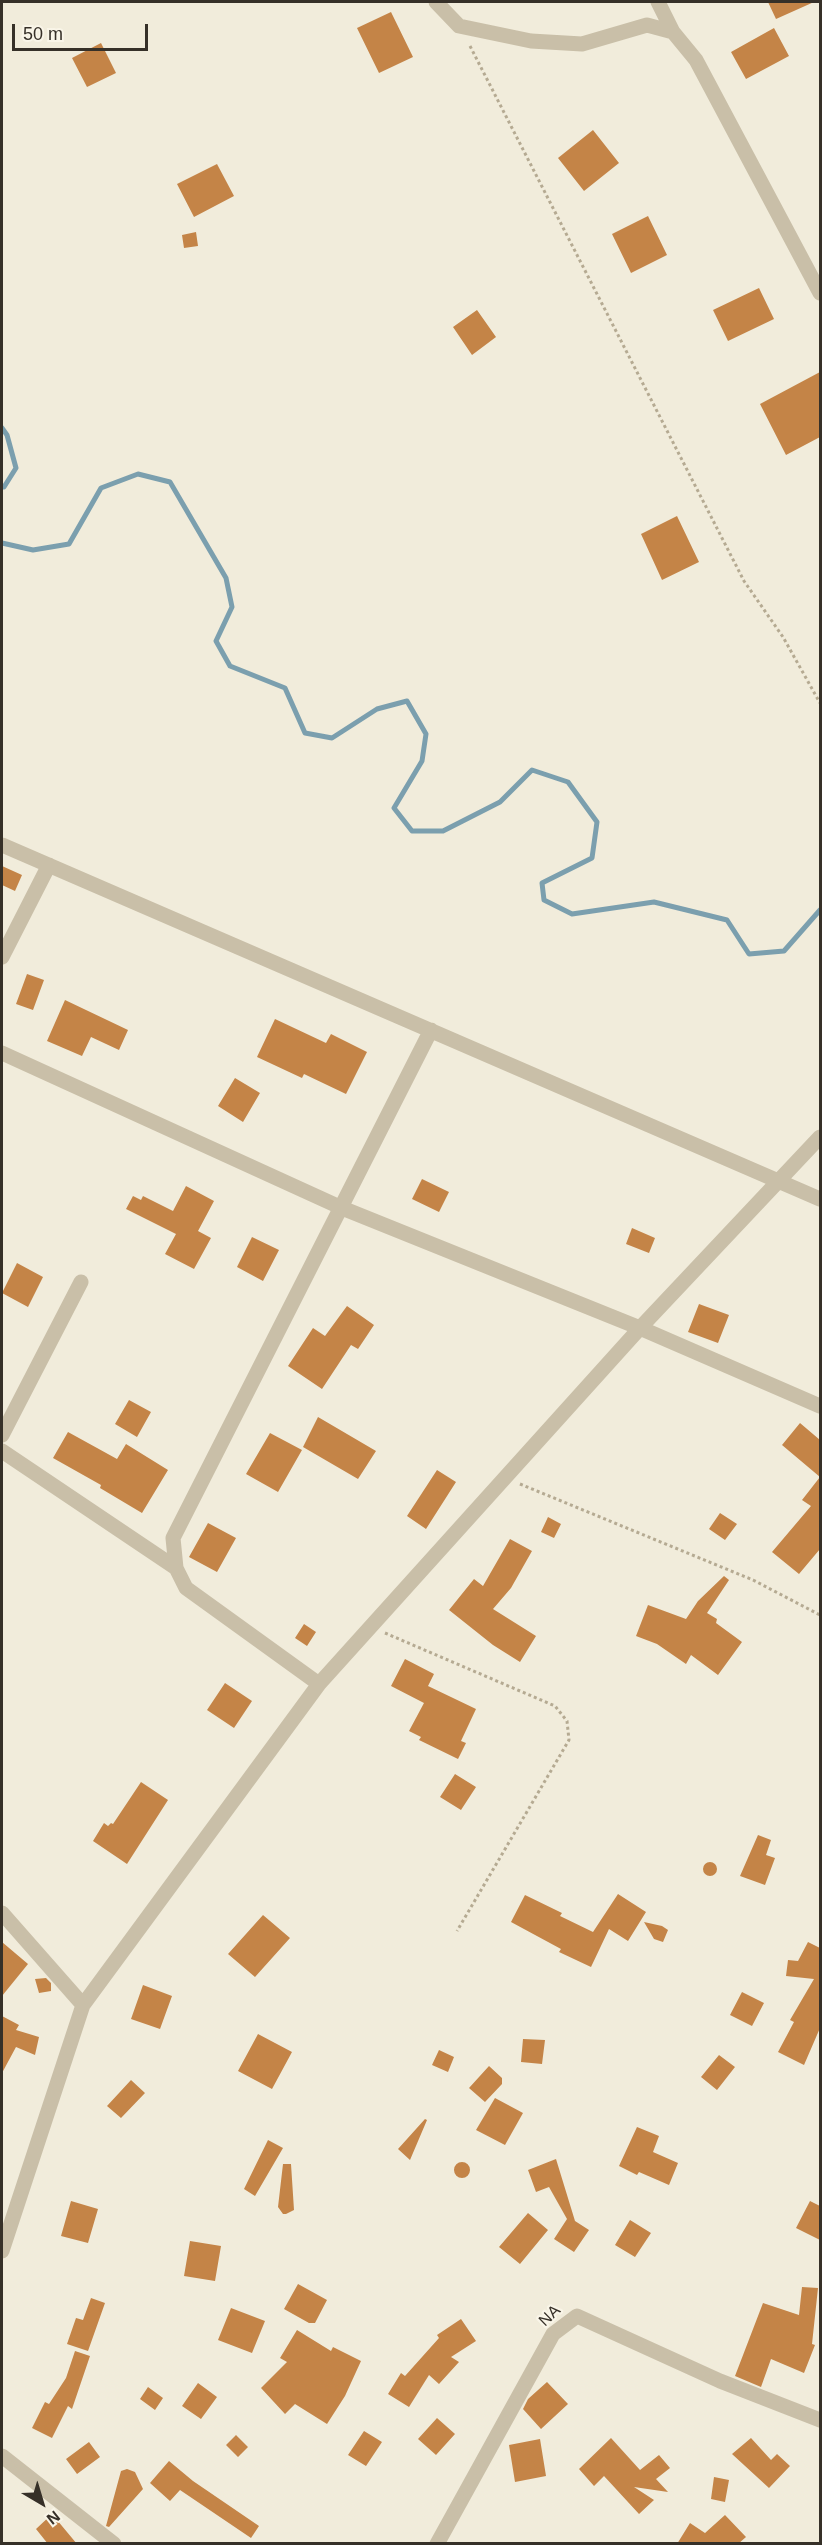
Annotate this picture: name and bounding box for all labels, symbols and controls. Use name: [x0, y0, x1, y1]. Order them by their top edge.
scale bar: [15, 12, 152, 50]
text: 50 m: [23, 24, 63, 44]
street label: NA: [535, 2301, 565, 2331]
north arrow: [12, 2473, 72, 2533]
text: N: [44, 2507, 63, 2528]

